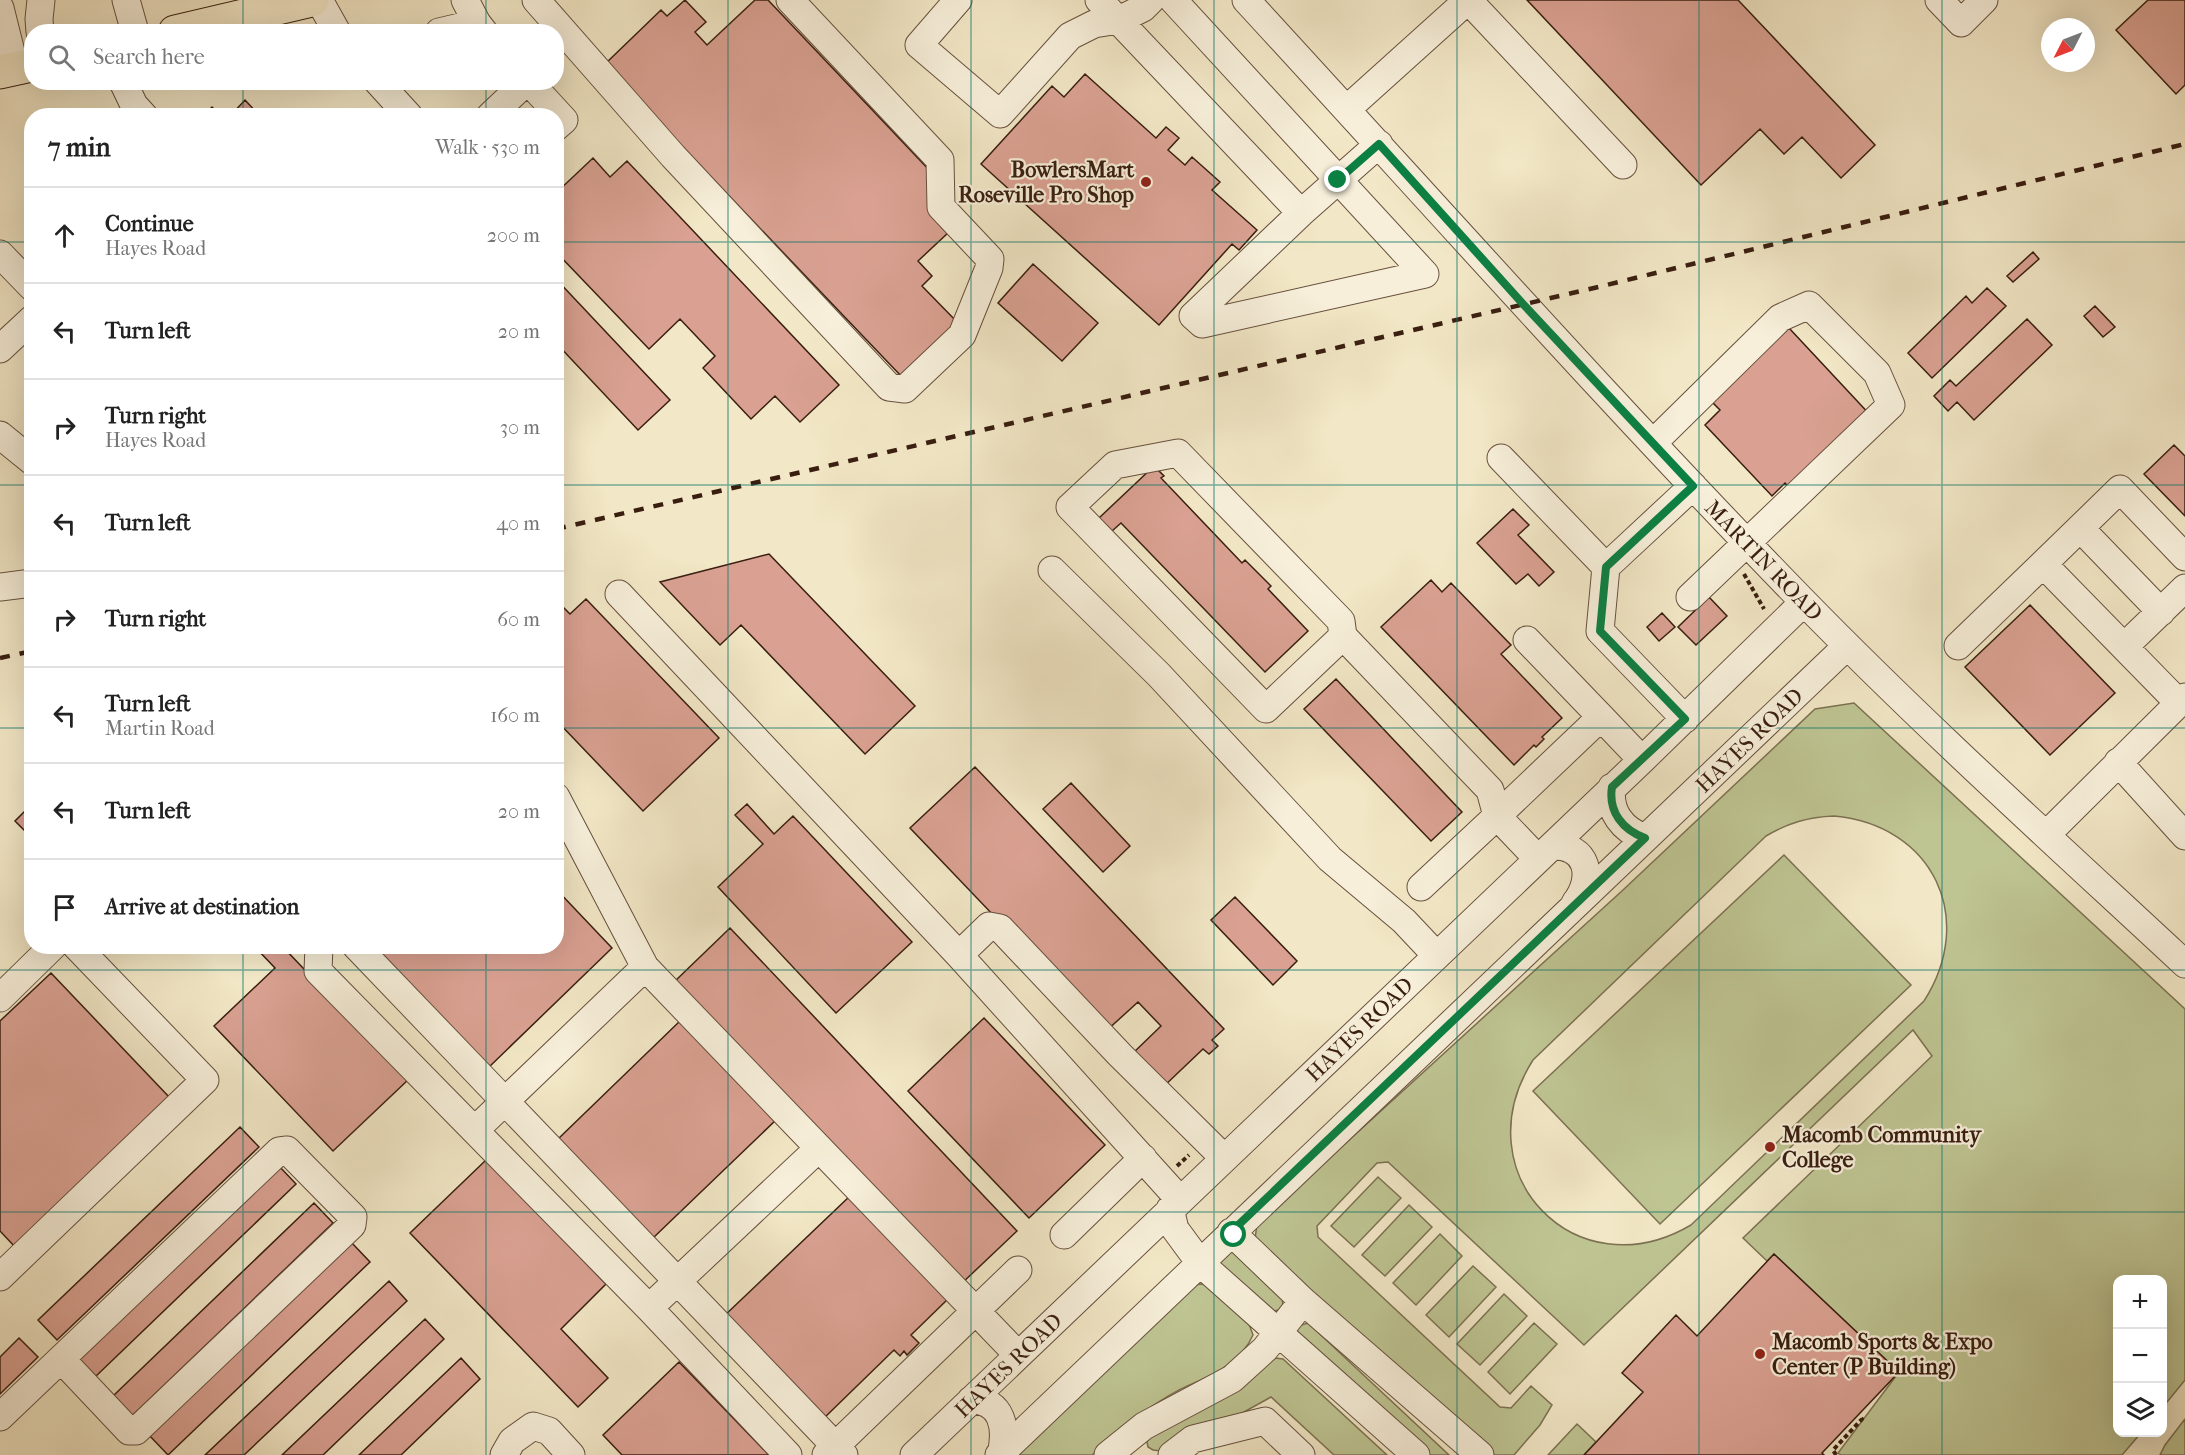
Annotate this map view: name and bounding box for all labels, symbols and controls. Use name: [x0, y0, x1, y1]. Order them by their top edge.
north arrow: [2041, 18, 2095, 72]
search box: [24, 24, 564, 90]
icon: search: [45, 41, 78, 74]
text: Search here: [93, 44, 205, 70]
text: 7 min: [48, 132, 111, 163]
text: Walk · 530 m: [435, 136, 540, 159]
place label: BowlersMart Roseville Pro Shop: [958, 157, 1135, 208]
route end: [1324, 166, 1350, 192]
marker: BowlersMart Roseville Pro Shop: [1139, 175, 1153, 189]
text: Continue: [105, 211, 194, 237]
icon: ahead: [48, 219, 81, 252]
text: 200 m: [487, 224, 540, 247]
text: Hayes Road: [105, 237, 206, 260]
icon: left: [48, 315, 81, 348]
text: Turn left: [105, 318, 191, 344]
text: 20 m: [498, 320, 540, 343]
text: Turn right: [105, 403, 206, 429]
icon: right: [48, 411, 81, 444]
text: 30 m: [500, 416, 540, 439]
text: Hayes Road: [105, 429, 206, 452]
street label: MARTIN ROAD: [1699, 495, 1827, 627]
icon: left: [48, 507, 81, 540]
text: Turn left: [105, 510, 191, 536]
text: 40 m: [496, 512, 540, 535]
icon: right: [48, 603, 81, 636]
text: Turn right: [105, 606, 206, 632]
text: 60 m: [497, 608, 540, 631]
street label: HAYES ROAD: [1691, 683, 1809, 798]
text: Turn left: [105, 691, 191, 717]
icon: left: [48, 699, 81, 732]
text: 160 m: [490, 704, 540, 727]
text: Martin Road: [105, 717, 215, 740]
icon: left: [48, 795, 81, 828]
text: Turn left: [105, 798, 191, 824]
text: 20 m: [498, 800, 540, 823]
icon: arrive: [48, 891, 81, 924]
text: Arrive at destination: [105, 894, 299, 920]
street label: HAYES ROAD: [1301, 972, 1419, 1087]
place label: Macomb Community College: [1781, 1122, 1982, 1173]
marker: Macomb Community College: [1763, 1140, 1777, 1154]
route start: [1220, 1221, 1246, 1247]
map controls: [2113, 1275, 2167, 1437]
button: +: [2113, 1275, 2167, 1329]
street label: HAYES ROAD: [950, 1308, 1068, 1423]
place label: Macomb Sports & Expo Center (P Building): [1771, 1329, 1993, 1380]
button: −: [2113, 1329, 2167, 1383]
marker: Macomb Sports & Expo Center (P Building): [1753, 1347, 1767, 1361]
button: layers: [2113, 1383, 2167, 1437]

